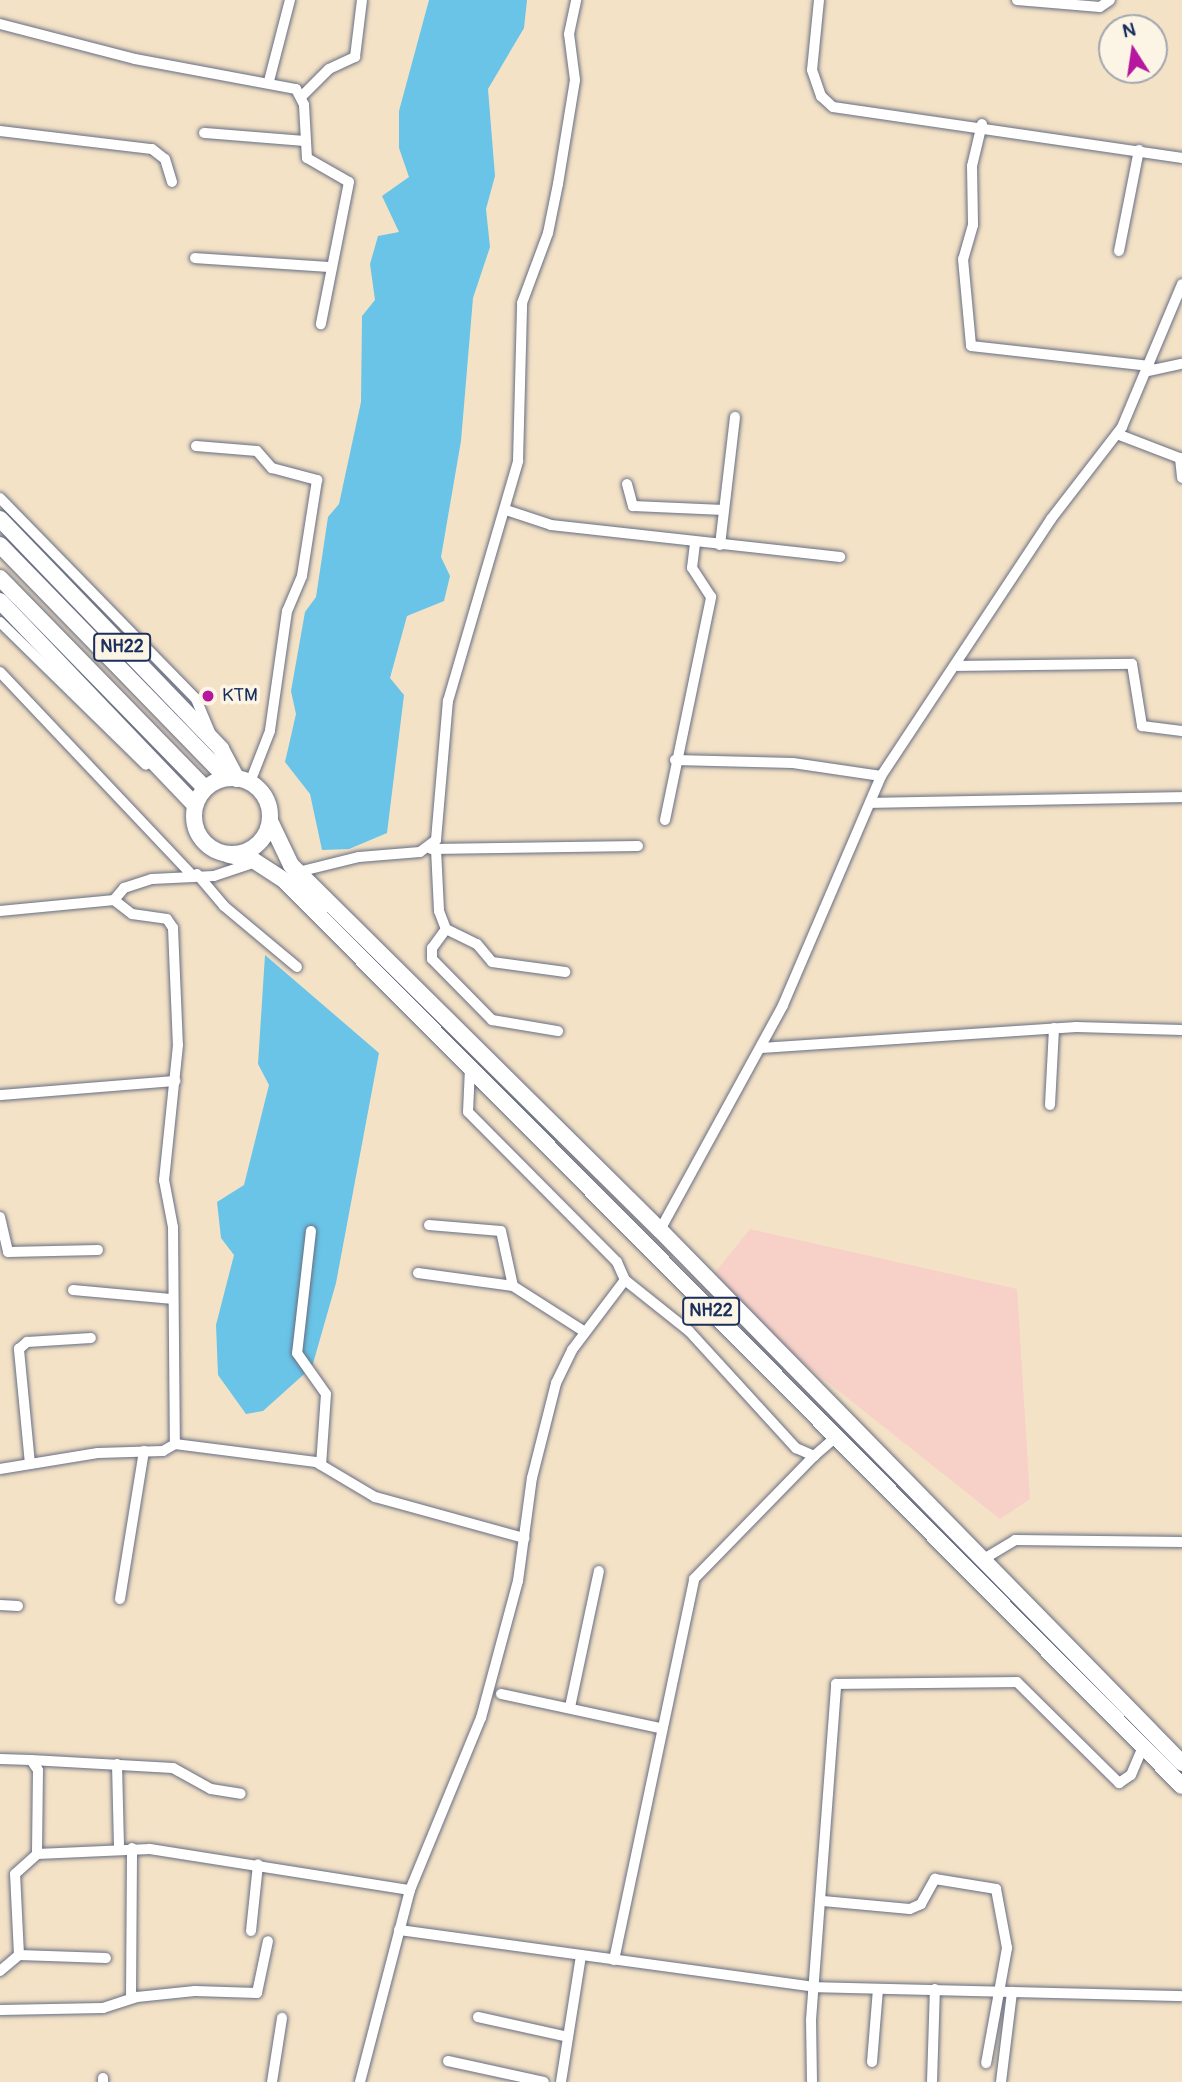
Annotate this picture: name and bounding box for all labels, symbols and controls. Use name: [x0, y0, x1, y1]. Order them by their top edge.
north arrow: [1098, 14, 1168, 84]
text: N: [1120, 17, 1138, 43]
road number: NH22: [92, 632, 152, 662]
place label: KTM: [222, 685, 258, 707]
marker: KTM: [200, 688, 216, 704]
road number: NH22: [681, 1296, 741, 1326]

